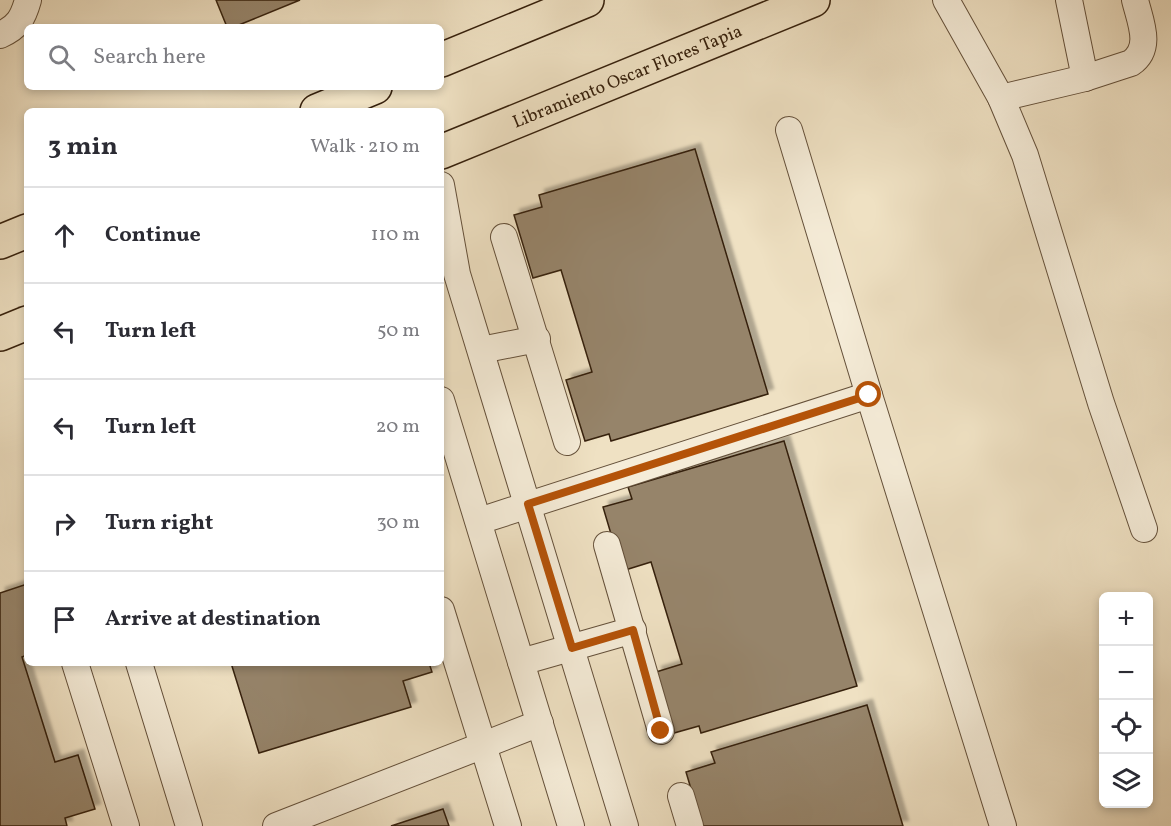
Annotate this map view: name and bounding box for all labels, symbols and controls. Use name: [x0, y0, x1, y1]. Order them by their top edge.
street label: Libramiento Oscar Flores Tapia: [509, 19, 746, 135]
search box: [24, 24, 444, 90]
icon: search: [45, 41, 78, 74]
text: Search here: [93, 42, 206, 73]
text: 3 min: [48, 129, 118, 165]
text: Walk · 210 m: [310, 133, 420, 161]
icon: ahead: [48, 219, 81, 252]
text: Continue: [105, 220, 201, 251]
text: 110 m: [371, 221, 420, 249]
icon: left: [48, 315, 81, 348]
text: Turn left: [105, 316, 196, 347]
text: 50 m: [377, 317, 420, 345]
route start: [855, 381, 881, 407]
icon: left: [48, 411, 81, 444]
text: Turn left: [105, 412, 196, 443]
text: 20 m: [376, 413, 420, 441]
icon: right: [48, 507, 81, 540]
text: Turn right: [105, 508, 213, 539]
text: 30 m: [376, 509, 420, 537]
map controls: [1099, 592, 1153, 808]
button: +: [1099, 592, 1153, 646]
icon: arrive: [48, 603, 81, 636]
text: Arrive at destination: [105, 604, 321, 635]
button: −: [1099, 646, 1153, 700]
button: locate: [1099, 700, 1153, 754]
route end: [647, 717, 673, 743]
button: layers: [1099, 754, 1153, 808]

